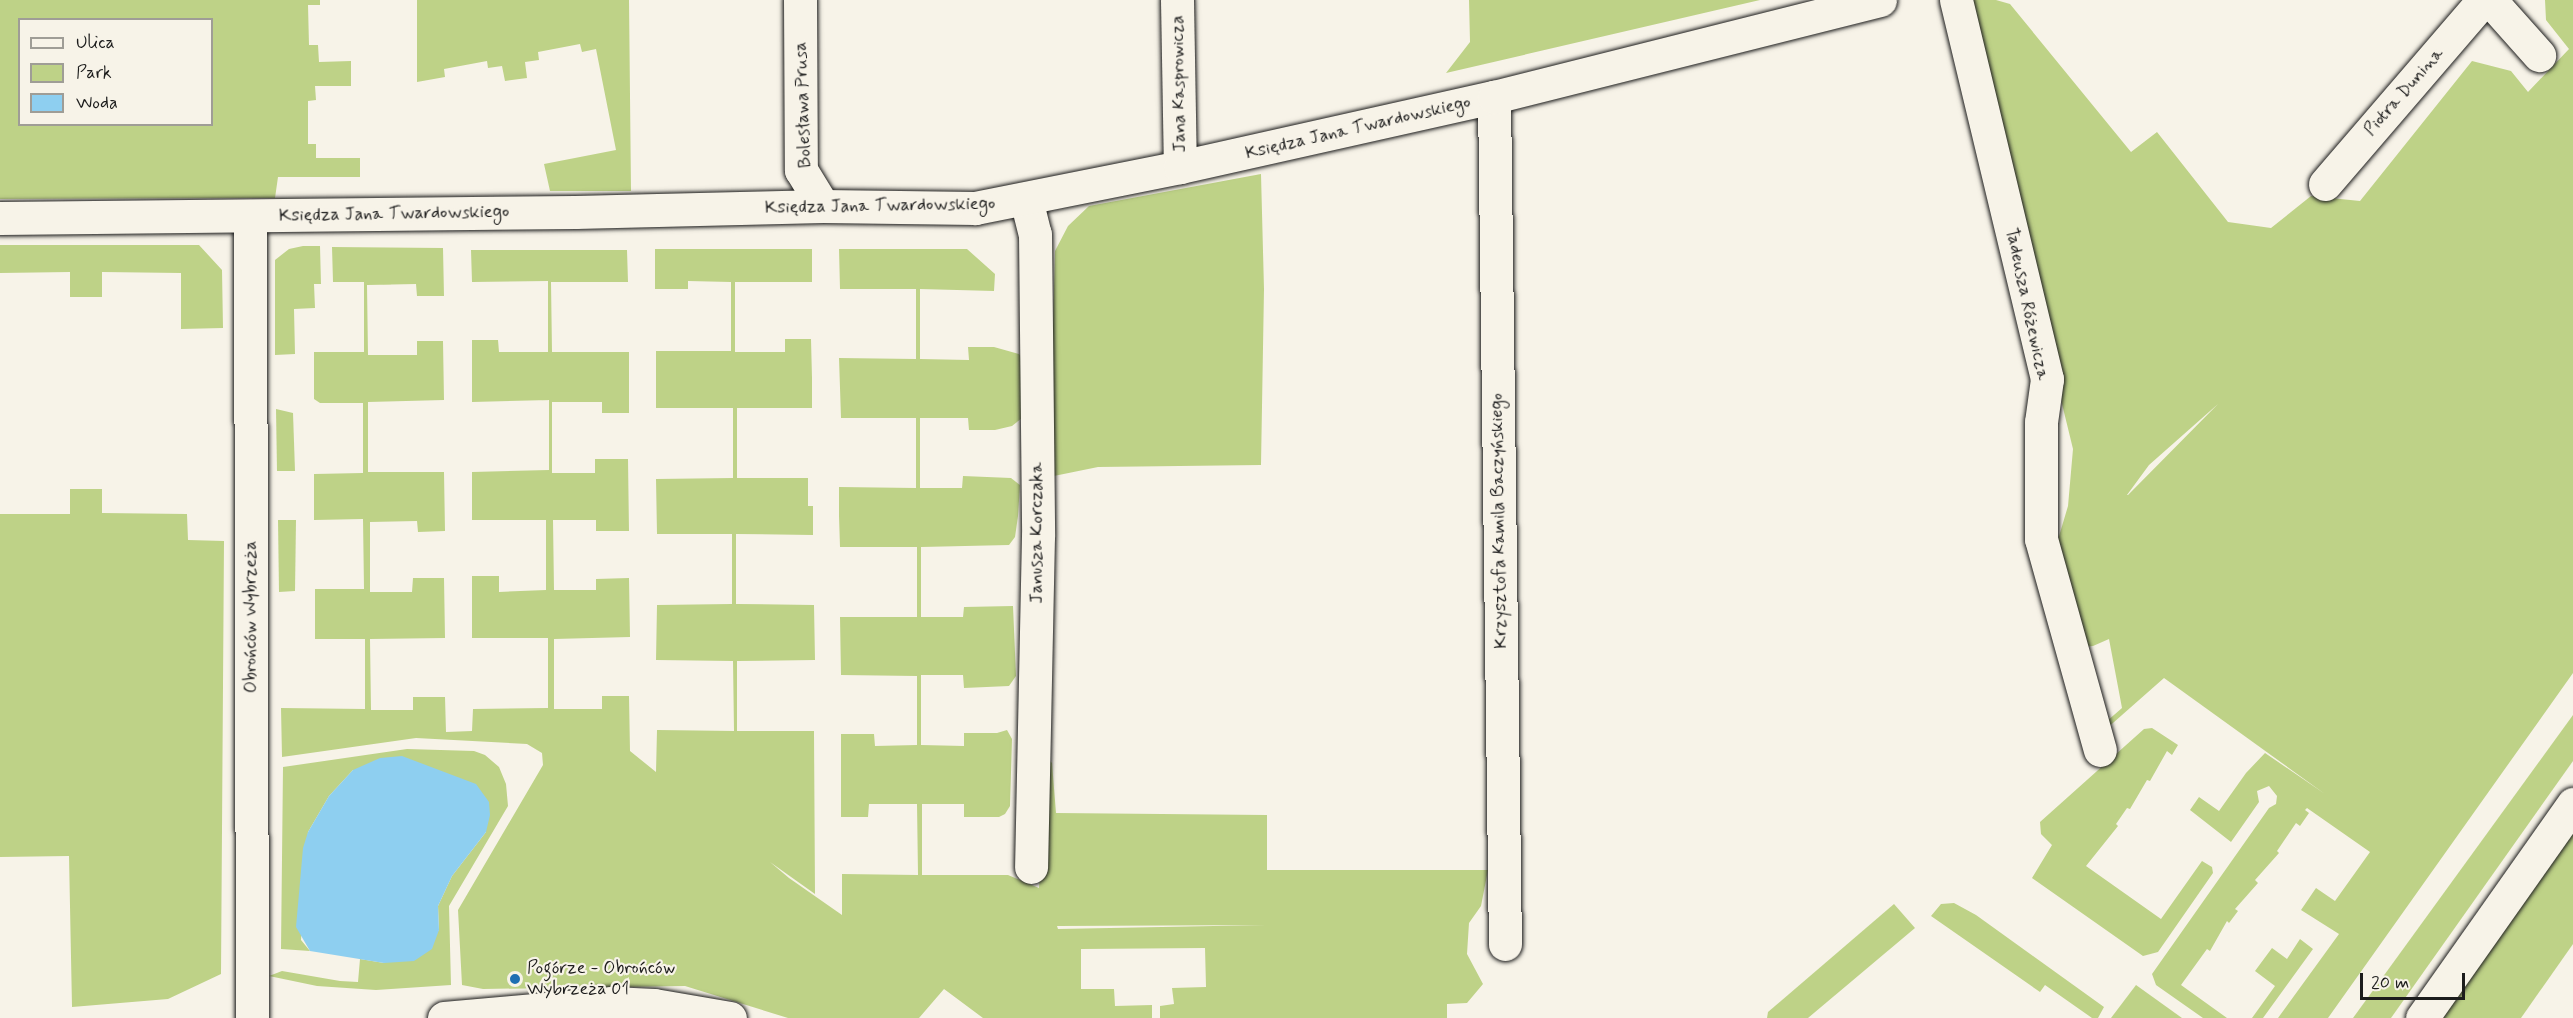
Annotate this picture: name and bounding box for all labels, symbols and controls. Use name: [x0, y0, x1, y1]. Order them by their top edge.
street label: Jana Kasprowicza: [1167, 15, 1191, 153]
legend: [18, 18, 213, 126]
text: Ulica: [76, 31, 115, 55]
street label: Bolesława Prusa: [790, 43, 816, 167]
street label: Piotra Dunina: [2360, 43, 2448, 141]
text: Park: [76, 61, 112, 85]
text: Woda: [76, 91, 118, 115]
street label: Księdza Jana Twardowskiego: [1248, 93, 1468, 163]
street label: Księdza Jana Twardowskiego: [770, 193, 990, 219]
street label: Księdza Jana Twardowskiego: [284, 201, 504, 227]
street label: Tadeusza Różewicza: [2000, 226, 2054, 382]
street label: Krzysztofa Kamila Baczyńskiego: [1486, 391, 1512, 651]
street label: Janusza Korczaka: [1026, 462, 1048, 604]
street label: Obrońców Wybrzeża: [240, 539, 262, 695]
place label: Pogórze - Obrońców Wybrzeża 01: [527, 958, 675, 1000]
scale bar: [2363, 961, 2468, 999]
text: 20 m: [2371, 971, 2409, 995]
marker: Pogórze - Obrońców Wybrzeża 01: [508, 972, 522, 986]

